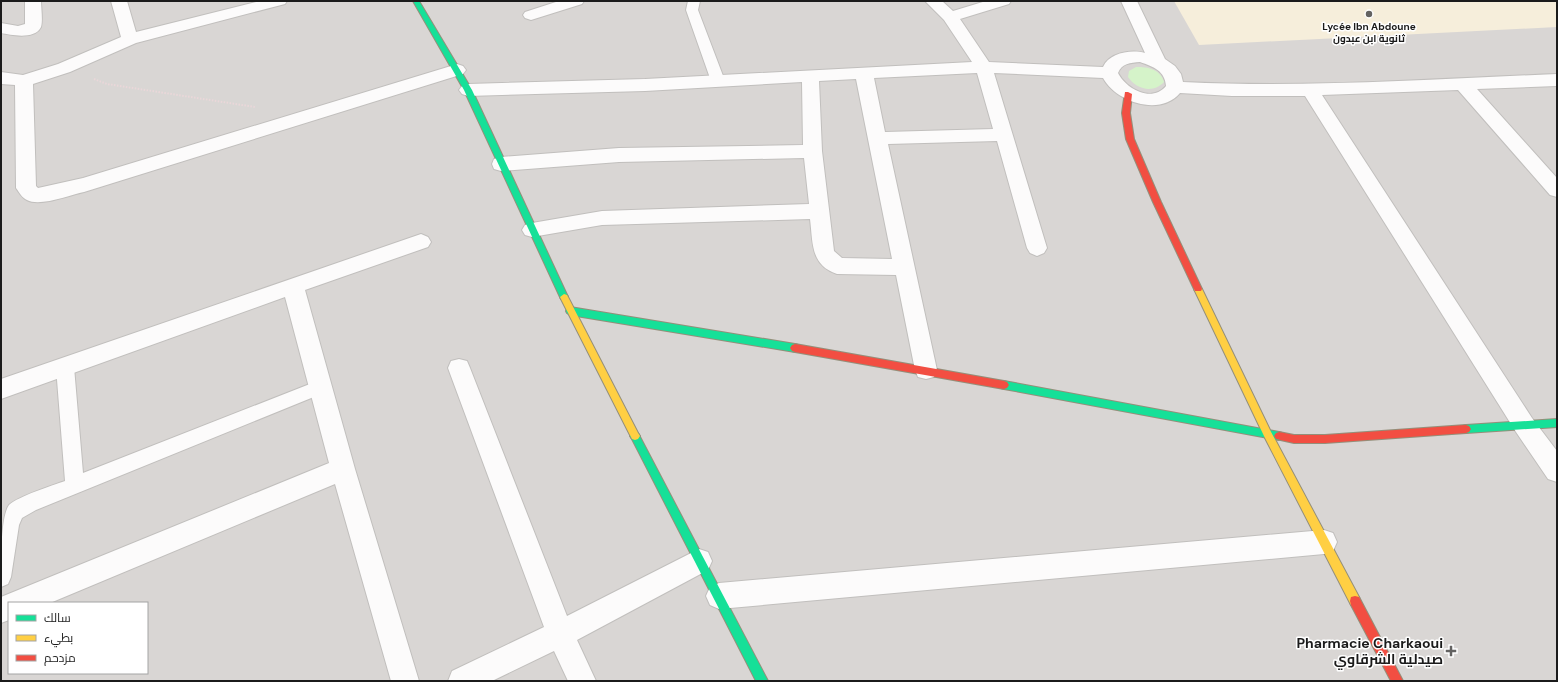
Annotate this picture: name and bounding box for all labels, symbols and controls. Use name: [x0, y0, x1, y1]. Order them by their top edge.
marker: Lycée Ibn Abdoune ثانوية ابن عبدون: [1364, 9, 1374, 19]
place label: Lycée Ibn Abdoune ثانوية ابن عبدون: [1322, 20, 1416, 45]
legend: [8, 602, 148, 674]
text: سالك: [44, 610, 71, 626]
text: بطيء: [44, 630, 73, 648]
place label: Pharmacie Charkaoui صيدلية الشرقاوي: [1296, 634, 1443, 670]
marker: Pharmacie Charkaoui صيدلية الشرقاوي: [1446, 646, 1456, 656]
text: مزدحم: [44, 650, 76, 666]

